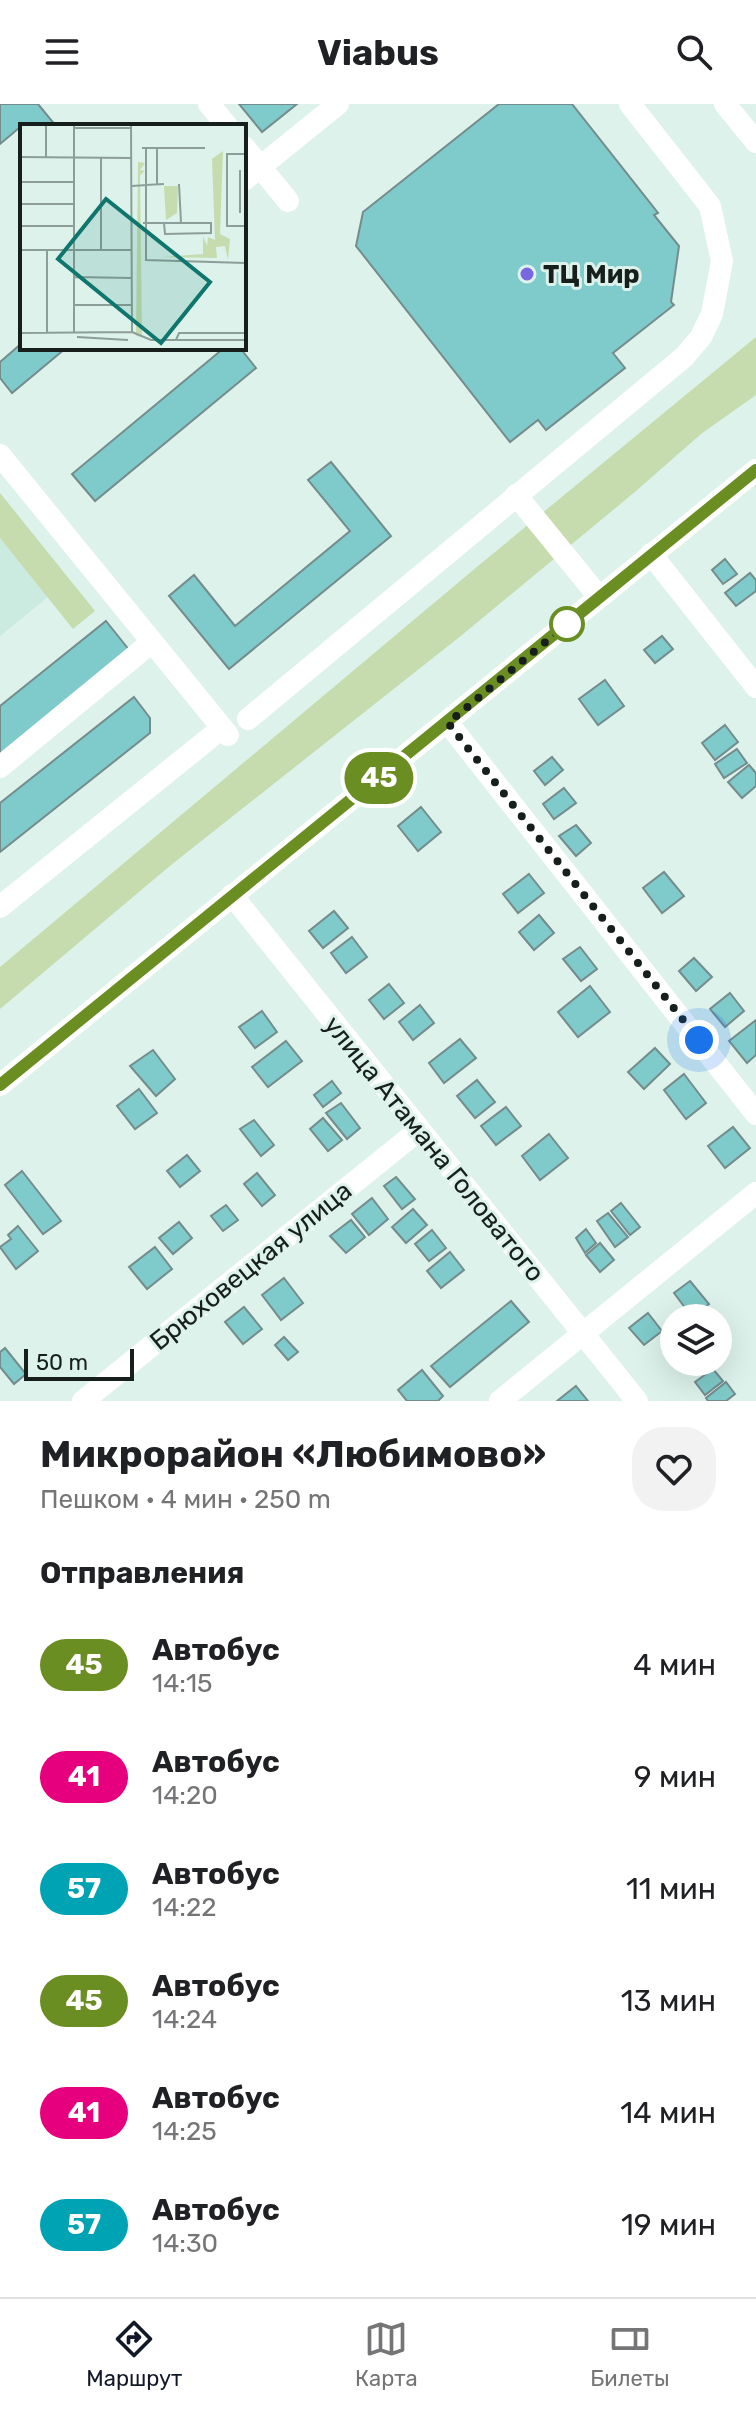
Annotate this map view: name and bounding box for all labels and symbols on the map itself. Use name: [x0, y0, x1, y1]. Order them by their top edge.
inset map: [20, 124, 246, 350]
place label: ТЦ Мир: [543, 259, 640, 290]
marker: ТЦ Мир: [518, 265, 536, 283]
unlabelled marker: [550, 607, 584, 641]
line badge: 45: [343, 752, 415, 804]
street label: улица Атамана Головатого: [317, 1010, 551, 1288]
your location: [679, 1020, 719, 1060]
street label: Брюховецкая улица: [144, 1175, 358, 1357]
scale bar: [24, 1345, 134, 1381]

